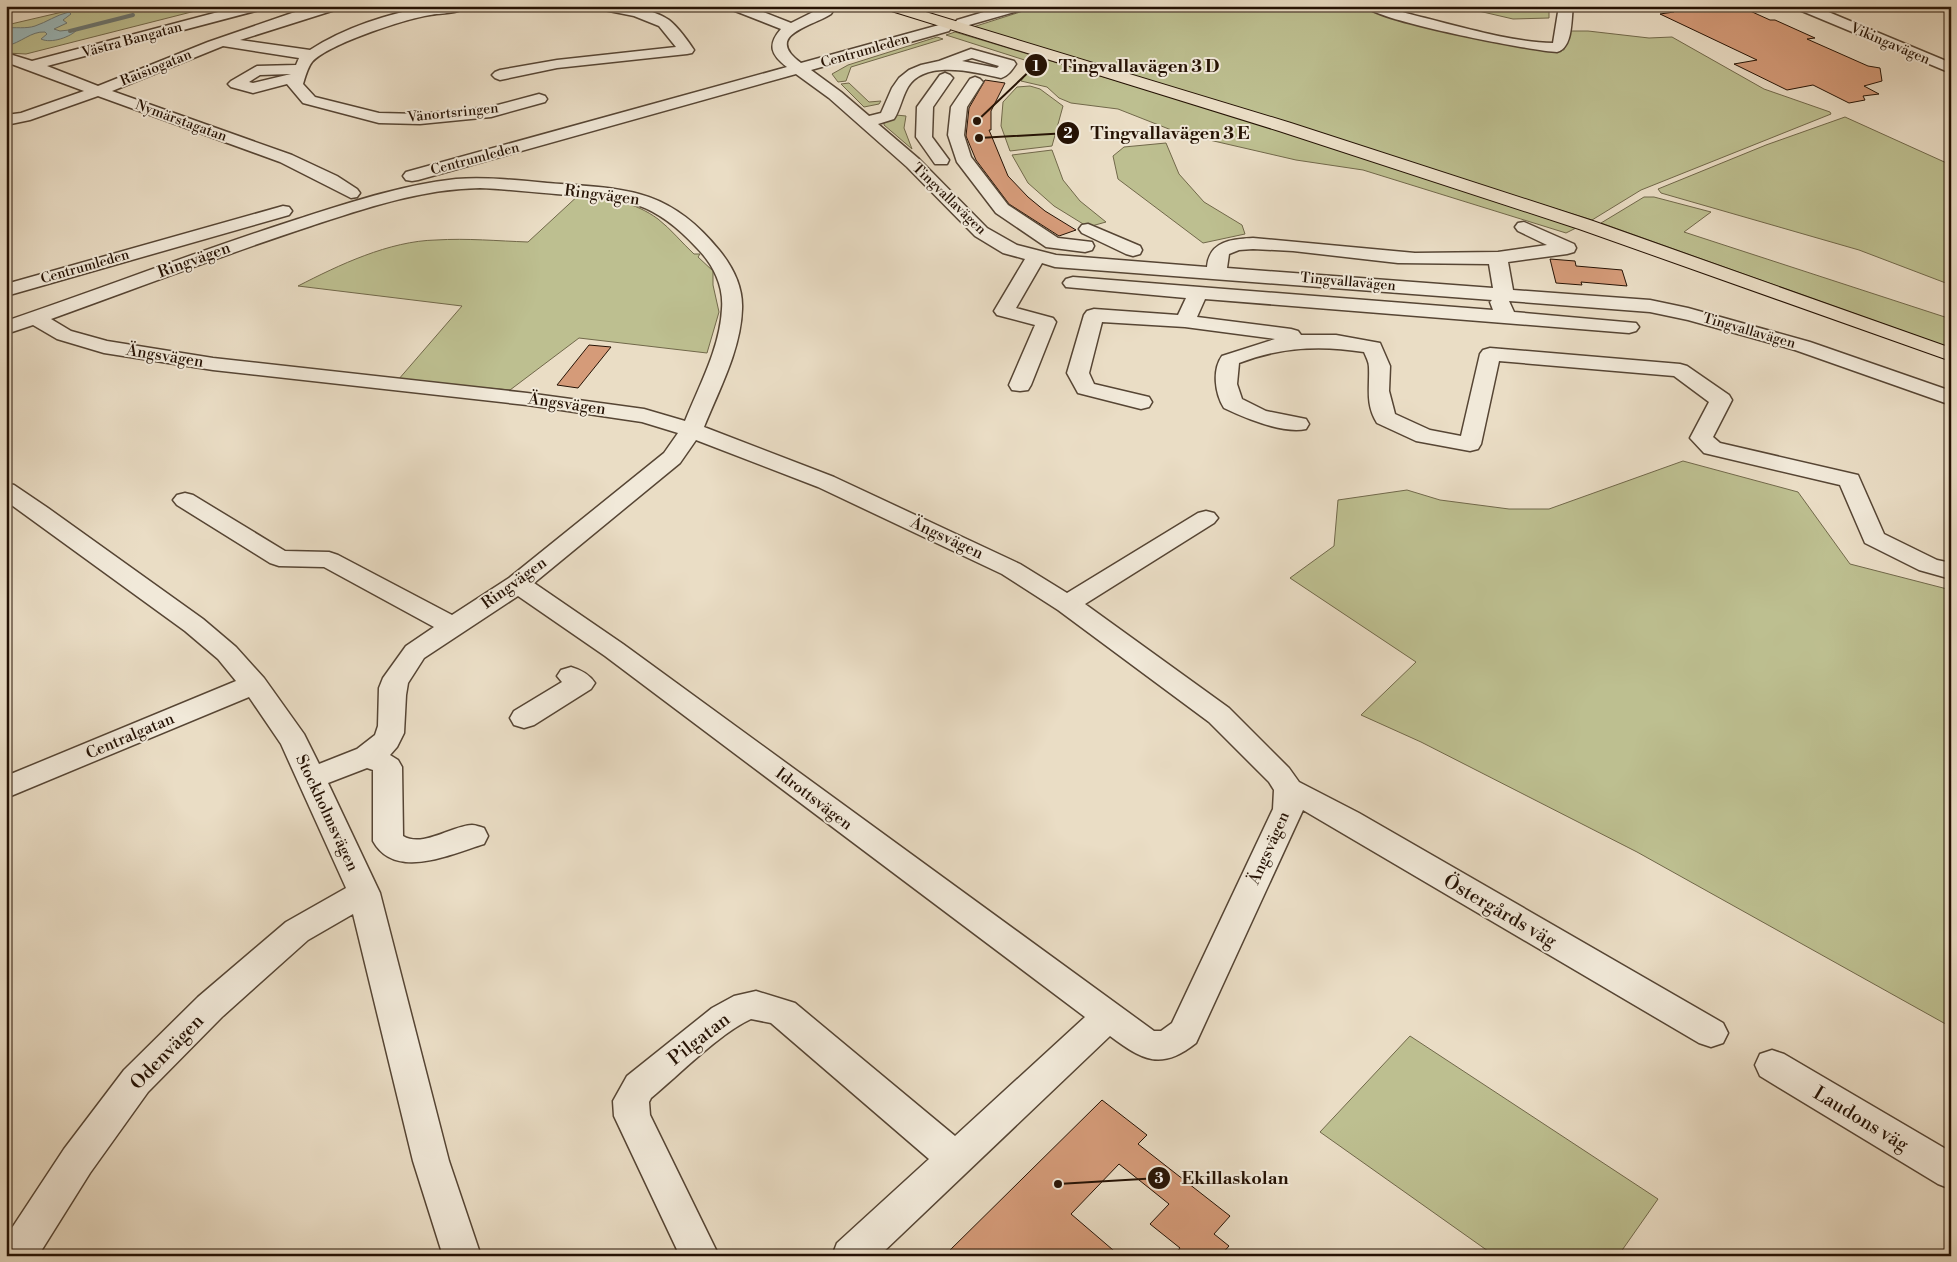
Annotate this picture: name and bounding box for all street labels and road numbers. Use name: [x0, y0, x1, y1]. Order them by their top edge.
street label: Västra Bangatan: [79, 18, 185, 62]
street label: Vikingavägen: [1847, 19, 1933, 69]
street label: Centrumleden: [819, 30, 912, 72]
street label: Raisiogatan: [118, 45, 195, 90]
street label: Nymärstagatan: [133, 96, 230, 146]
street label: Vänortsringen: [406, 99, 500, 127]
street label: Centrumleden: [429, 138, 522, 180]
street label: Tingvallavägen: [908, 159, 990, 239]
street label: Ringvägen: [563, 180, 641, 210]
street label: Ringvägen: [155, 237, 234, 282]
street label: Centrumleden: [39, 246, 132, 288]
street label: Tingvallavägen: [1300, 269, 1397, 295]
street label: Tingvallavägen: [1701, 309, 1798, 353]
street label: Ängsvägen: [124, 339, 206, 372]
street label: Ängsvägen: [526, 388, 608, 419]
street label: Ängsvägen: [907, 511, 987, 564]
street label: Ringvägen: [477, 552, 551, 613]
street label: Centralgatan: [83, 708, 178, 764]
street label: Stockholmsvägen: [291, 751, 363, 875]
street label: Idrottsvägen: [772, 764, 857, 835]
street label: Ängsvägen: [1243, 808, 1294, 889]
street label: Östergårds väg: [1439, 868, 1562, 953]
street label: Pilgatan: [663, 1007, 735, 1071]
street label: Odenvägen: [125, 1009, 209, 1095]
street label: Laudons väg: [1809, 1081, 1913, 1157]

